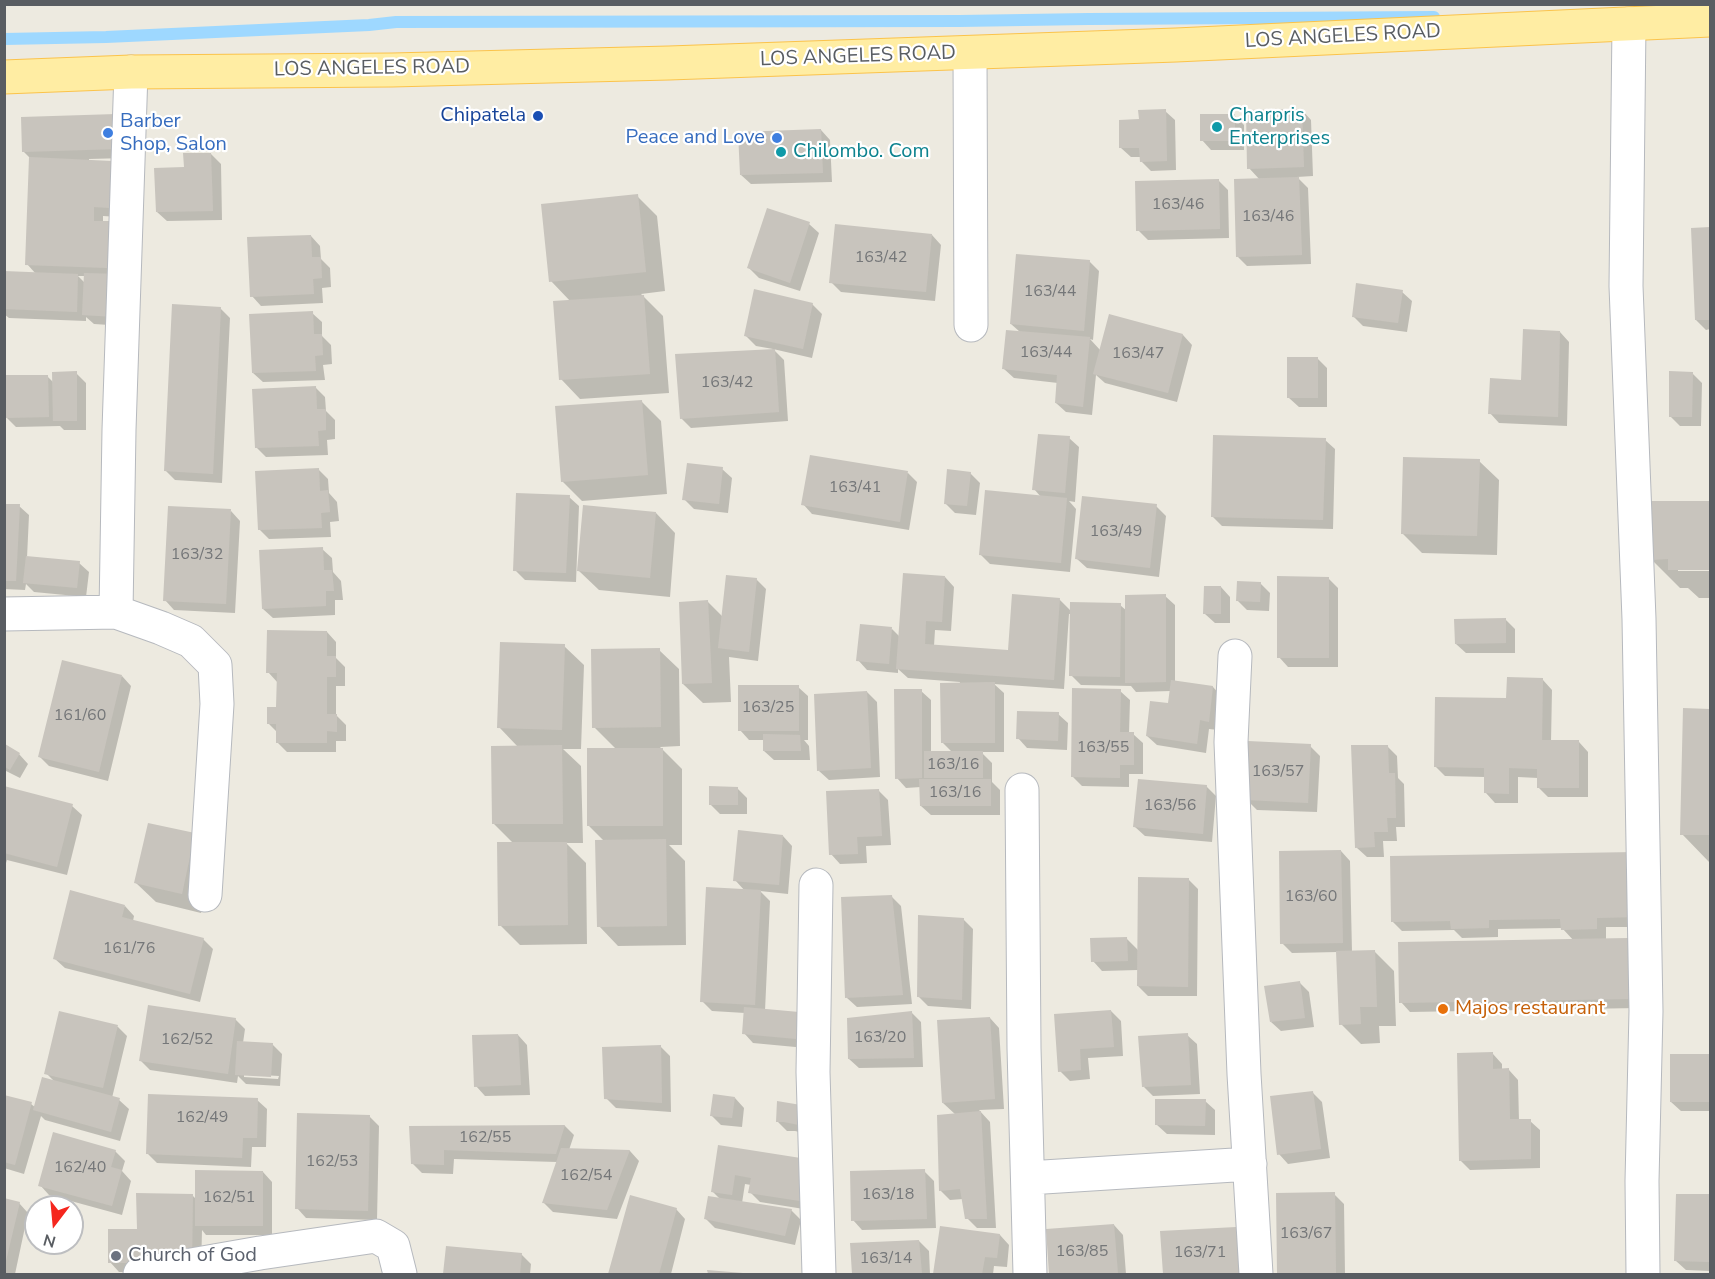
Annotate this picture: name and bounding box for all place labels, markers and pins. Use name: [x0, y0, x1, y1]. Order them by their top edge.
place label: Chipatela: [440, 104, 526, 128]
place label: Charpris Enterprises: [1229, 104, 1330, 151]
marker: Chipatela: [531, 109, 545, 123]
place label: Barber Shop, Salon: [120, 110, 227, 157]
marker: Charpris Enterprises: [1210, 120, 1224, 134]
marker: Barber Shop, Salon: [101, 126, 115, 140]
place label: Peace and Love: [625, 126, 765, 150]
marker: Peace and Love: [770, 131, 784, 145]
place label: Chilombo. Com: [793, 140, 930, 164]
marker: Chilombo. Com: [774, 145, 788, 159]
place label: Majos restaurant: [1455, 997, 1605, 1021]
marker: Majos restaurant: [1436, 1002, 1450, 1016]
place label: Church of God: [128, 1244, 257, 1268]
marker: Church of God: [109, 1249, 123, 1263]

